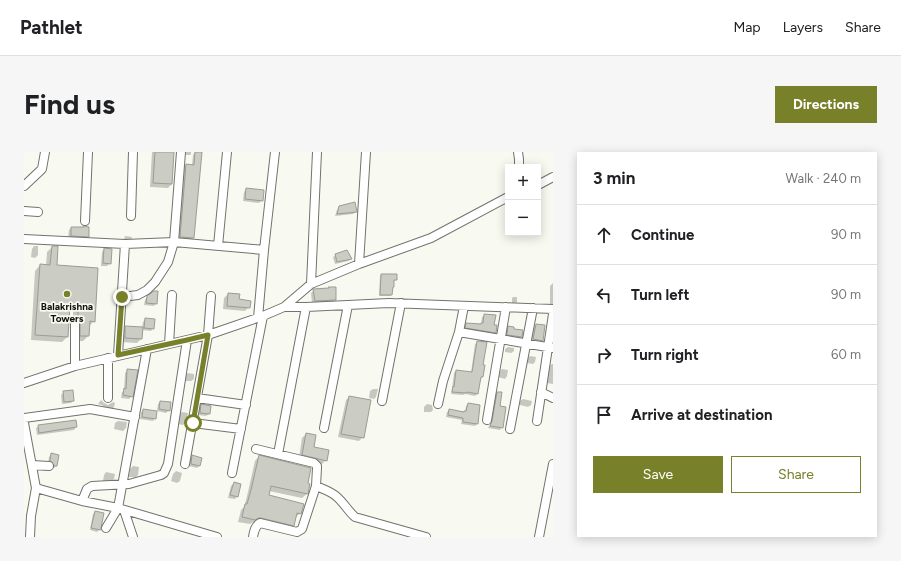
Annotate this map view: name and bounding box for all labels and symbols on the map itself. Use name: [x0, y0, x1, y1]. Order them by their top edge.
route end: [113, 288, 131, 306]
marker: Balakrishna Towers: [62, 289, 72, 299]
place label: Balakrishna Towers: [41, 300, 93, 325]
route start: [184, 414, 202, 432]

